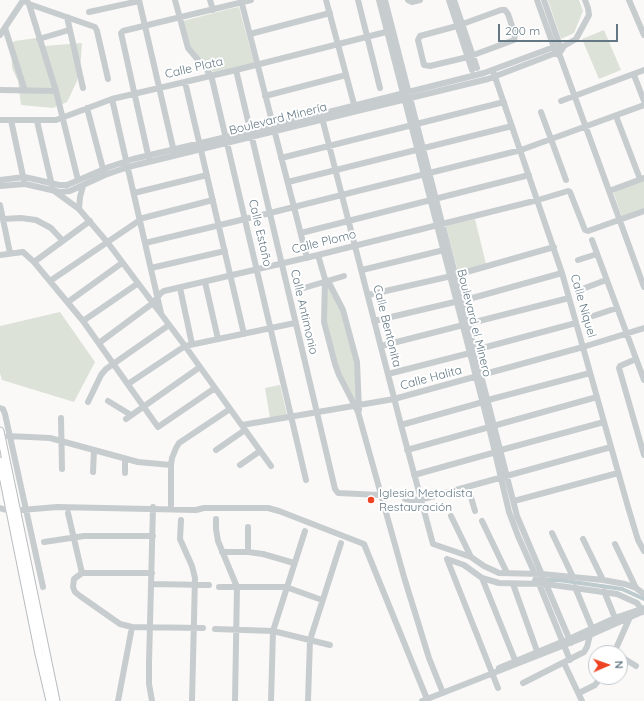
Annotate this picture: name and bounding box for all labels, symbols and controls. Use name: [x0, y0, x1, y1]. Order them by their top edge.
scale bar: [500, 16, 620, 42]
text: 200 m: [505, 23, 540, 38]
street label: Calle Plata: [164, 54, 224, 82]
street label: Boulevard Minería: [228, 100, 328, 138]
street label: Calle Estaño: [245, 198, 275, 268]
street label: Calle Plomo: [290, 227, 358, 257]
street label: Calle Antimonio: [287, 268, 321, 356]
street label: Boulevard el Minero: [454, 268, 494, 378]
street label: Calle Níquel: [567, 273, 599, 339]
street label: Calle Bentonita: [370, 283, 404, 369]
street label: Calle Halita: [399, 363, 463, 393]
place label: Iglesia Metodista Restauración: [379, 486, 472, 514]
marker: Iglesia Metodista Restauración: [366, 495, 376, 505]
north arrow: [588, 645, 628, 685]
text: N: [612, 660, 626, 669]

